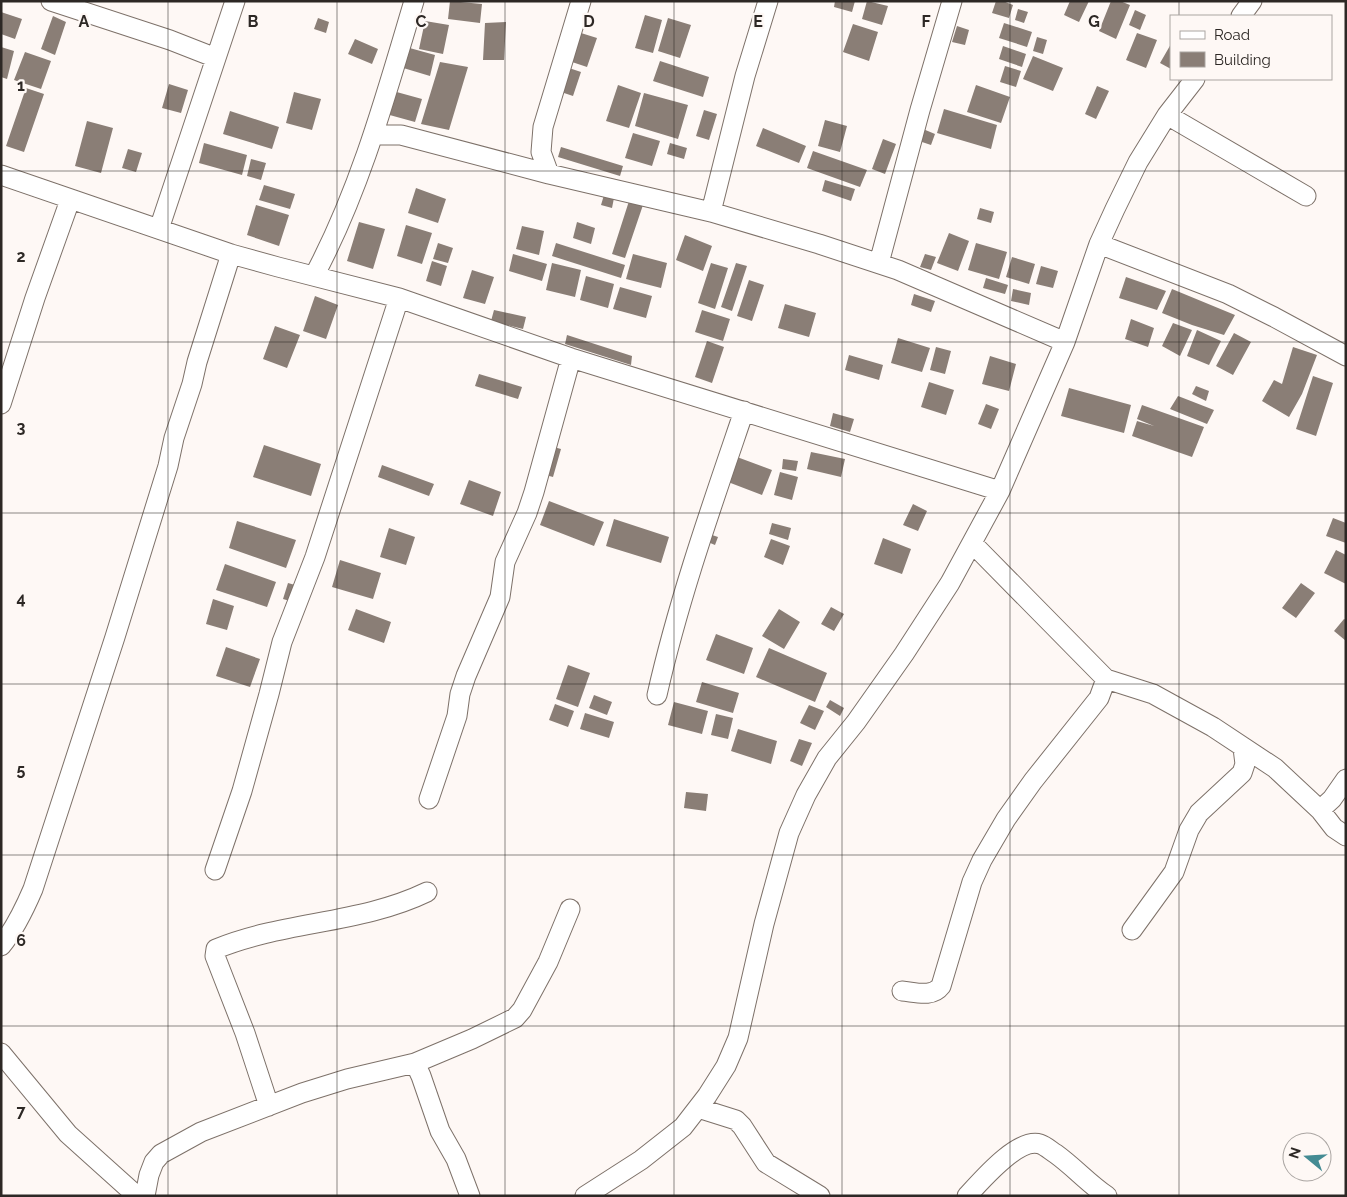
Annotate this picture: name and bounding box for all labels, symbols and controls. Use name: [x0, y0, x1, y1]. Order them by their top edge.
text: A: [79, 12, 90, 31]
text: B: [248, 12, 259, 31]
text: C: [416, 12, 427, 31]
text: D: [583, 12, 595, 31]
text: E: [753, 12, 763, 31]
text: F: [921, 12, 931, 31]
text: G: [1088, 12, 1100, 31]
legend: [1170, 15, 1332, 80]
text: Road: [1214, 26, 1250, 44]
text: Building: [1214, 51, 1271, 69]
text: 1: [17, 76, 25, 95]
text: 2: [16, 247, 26, 266]
text: 3: [17, 418, 26, 437]
text: 4: [16, 589, 26, 608]
text: 5: [17, 760, 26, 779]
text: 6: [16, 931, 26, 950]
text: 7: [17, 1102, 26, 1121]
north arrow: [1282, 1132, 1332, 1182]
text: N: [1285, 1145, 1304, 1161]

